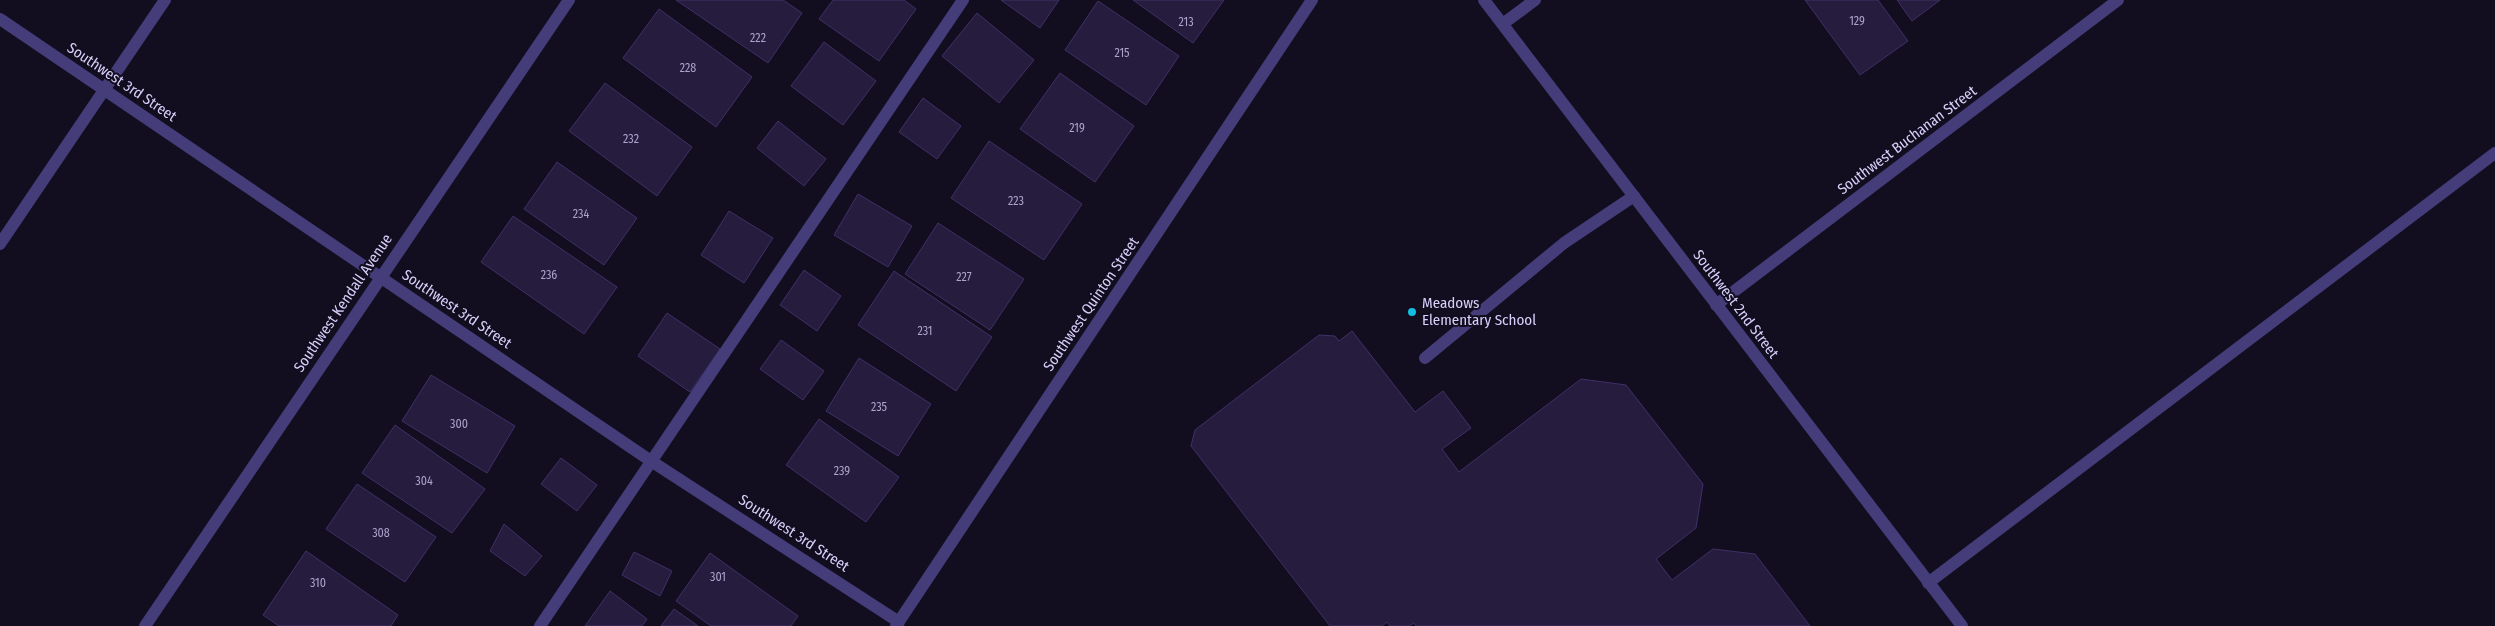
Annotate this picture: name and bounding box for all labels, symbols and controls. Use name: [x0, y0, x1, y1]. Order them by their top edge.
house number: 129: [1849, 14, 1865, 28]
house number: 213: [1178, 15, 1194, 29]
house number: 222: [750, 31, 766, 45]
street label: Southwest 3rd Street: [64, 39, 180, 125]
house number: 215: [1114, 46, 1130, 60]
house number: 228: [680, 61, 696, 75]
street label: Southwest Buchanan Street: [1834, 82, 1980, 198]
house number: 219: [1069, 121, 1085, 135]
house number: 232: [623, 132, 639, 146]
house number: 223: [1008, 194, 1024, 208]
house number: 234: [573, 207, 589, 221]
street label: Southwest Kendall Avenue: [290, 230, 396, 376]
street label: Southwest Quinton Street: [1039, 233, 1143, 374]
street label: Southwest 2nd Street: [1689, 246, 1783, 362]
street label: Southwest 3rd Street: [399, 266, 515, 352]
house number: 236: [541, 268, 557, 282]
house number: 227: [956, 270, 972, 284]
place label: Meadows Elementary School: [1422, 294, 1536, 329]
marker: Meadows Elementary School: [1406, 306, 1418, 318]
house number: 231: [917, 324, 933, 338]
house number: 235: [871, 400, 888, 414]
house number: 300: [450, 417, 468, 431]
house number: 239: [834, 464, 850, 478]
house number: 304: [415, 474, 433, 488]
street label: Southwest 3rd Street: [735, 491, 853, 575]
house number: 308: [372, 526, 390, 540]
house number: 301: [710, 570, 726, 584]
house number: 310: [310, 576, 326, 590]

